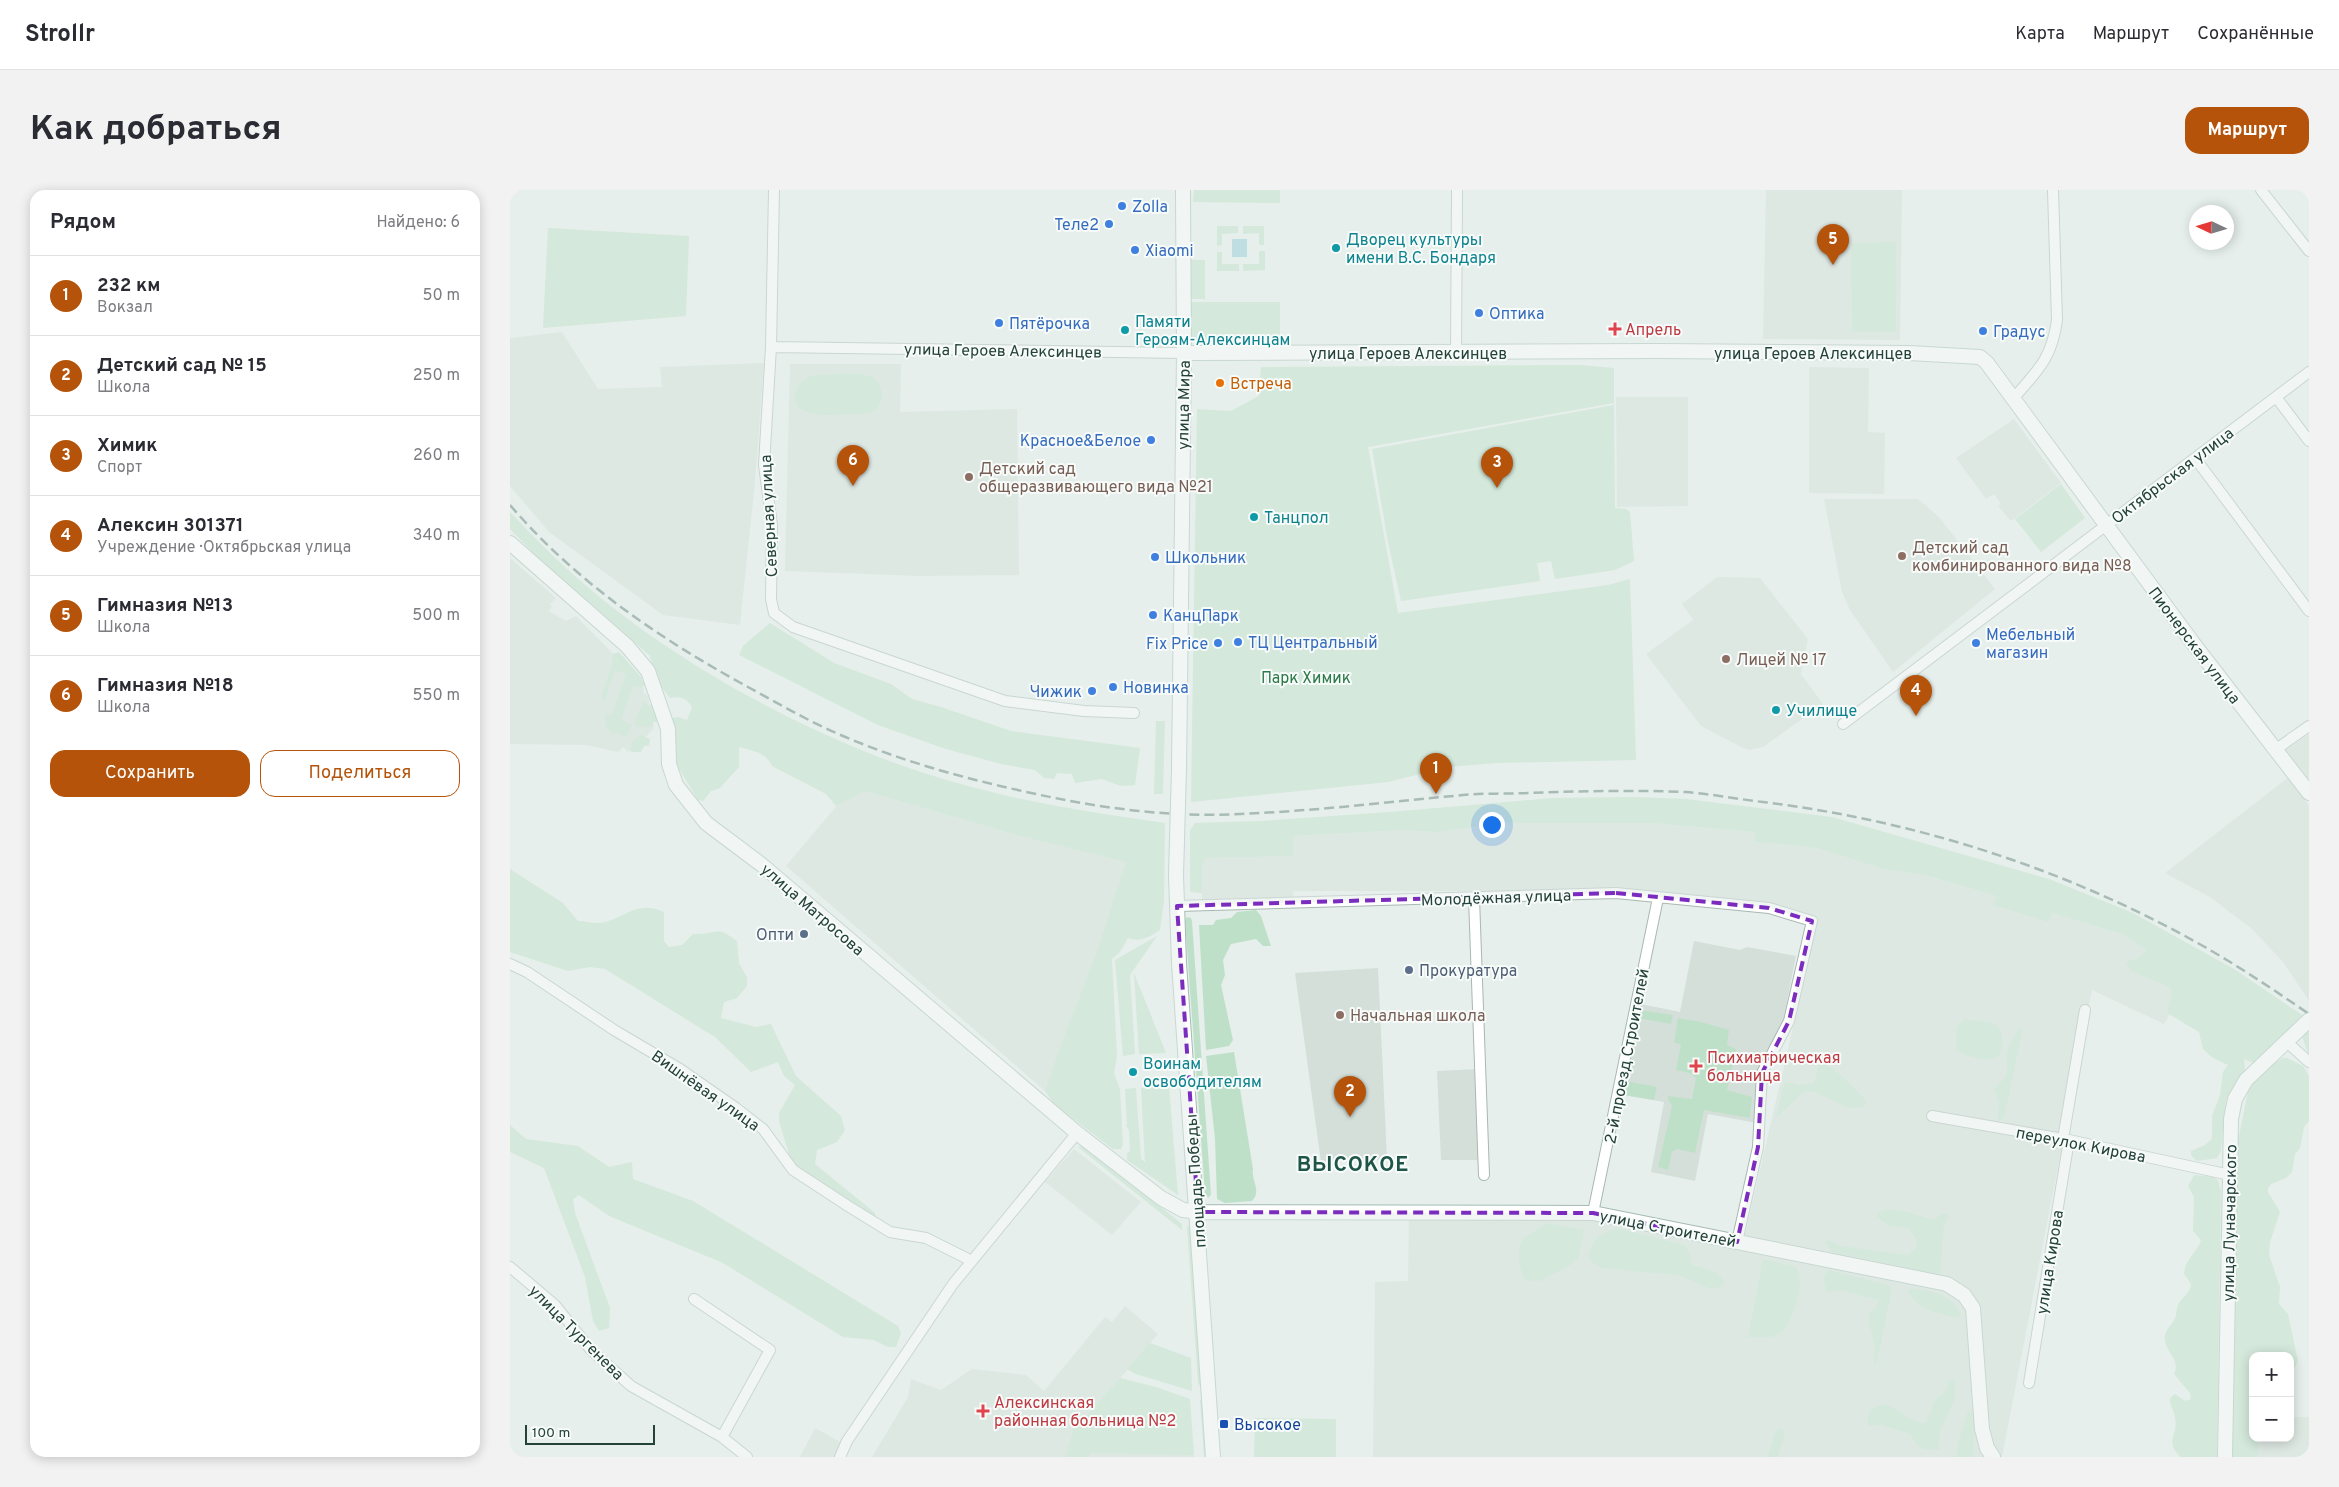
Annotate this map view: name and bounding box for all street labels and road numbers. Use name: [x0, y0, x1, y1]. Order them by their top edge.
street label: улица Героев Алексинцев: [904, 340, 1102, 364]
street label: улица Героев Алексинцев: [1309, 345, 1507, 365]
street label: улица Героев Алексинцев: [1714, 345, 1912, 365]
street label: улица Мира: [1174, 360, 1196, 450]
street label: Октябрьская улица: [2108, 424, 2238, 529]
street label: Северная улица: [757, 454, 783, 578]
street label: Пионерская улица: [2143, 584, 2244, 709]
street label: улица Матросова: [756, 860, 868, 961]
street label: Молодёжная улица: [1421, 886, 1572, 912]
street label: 2-й проезд Строителей: [1601, 967, 1655, 1146]
street label: Вишнёвая улица: [647, 1047, 763, 1136]
street label: площадь Победы: [1182, 1113, 1212, 1249]
street label: переулок Кирова: [2014, 1124, 2147, 1168]
street label: улица Луначарского: [2220, 1144, 2242, 1302]
street label: улица Строителей: [1597, 1207, 1738, 1253]
street label: улица Кирова: [2033, 1209, 2069, 1316]
street label: улица Тургенева: [524, 1282, 627, 1385]

